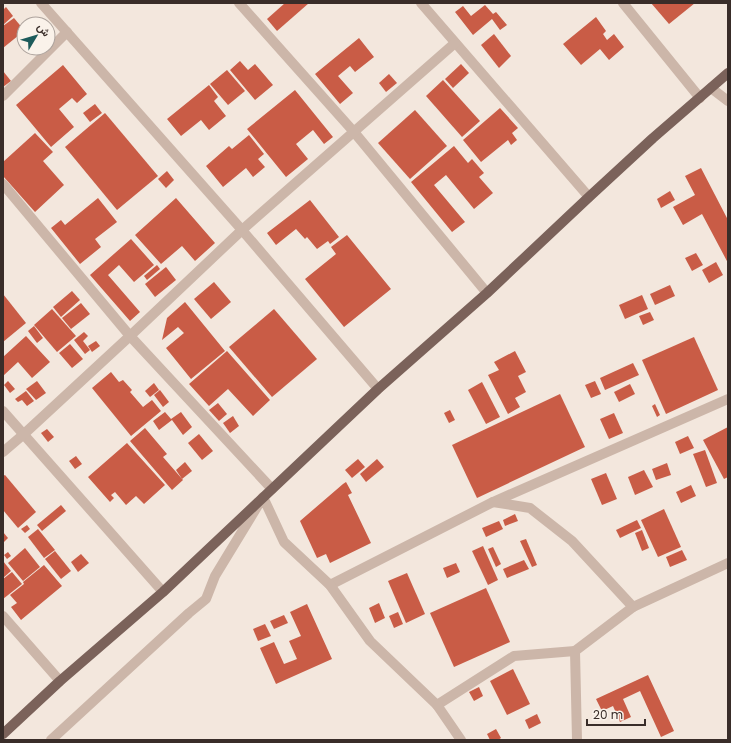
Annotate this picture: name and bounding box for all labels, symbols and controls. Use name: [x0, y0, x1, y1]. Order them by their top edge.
north arrow: [16, 16, 56, 56]
text: ش: [34, 20, 54, 40]
scale bar: [587, 701, 645, 727]
text: 20 m: [593, 706, 623, 723]

